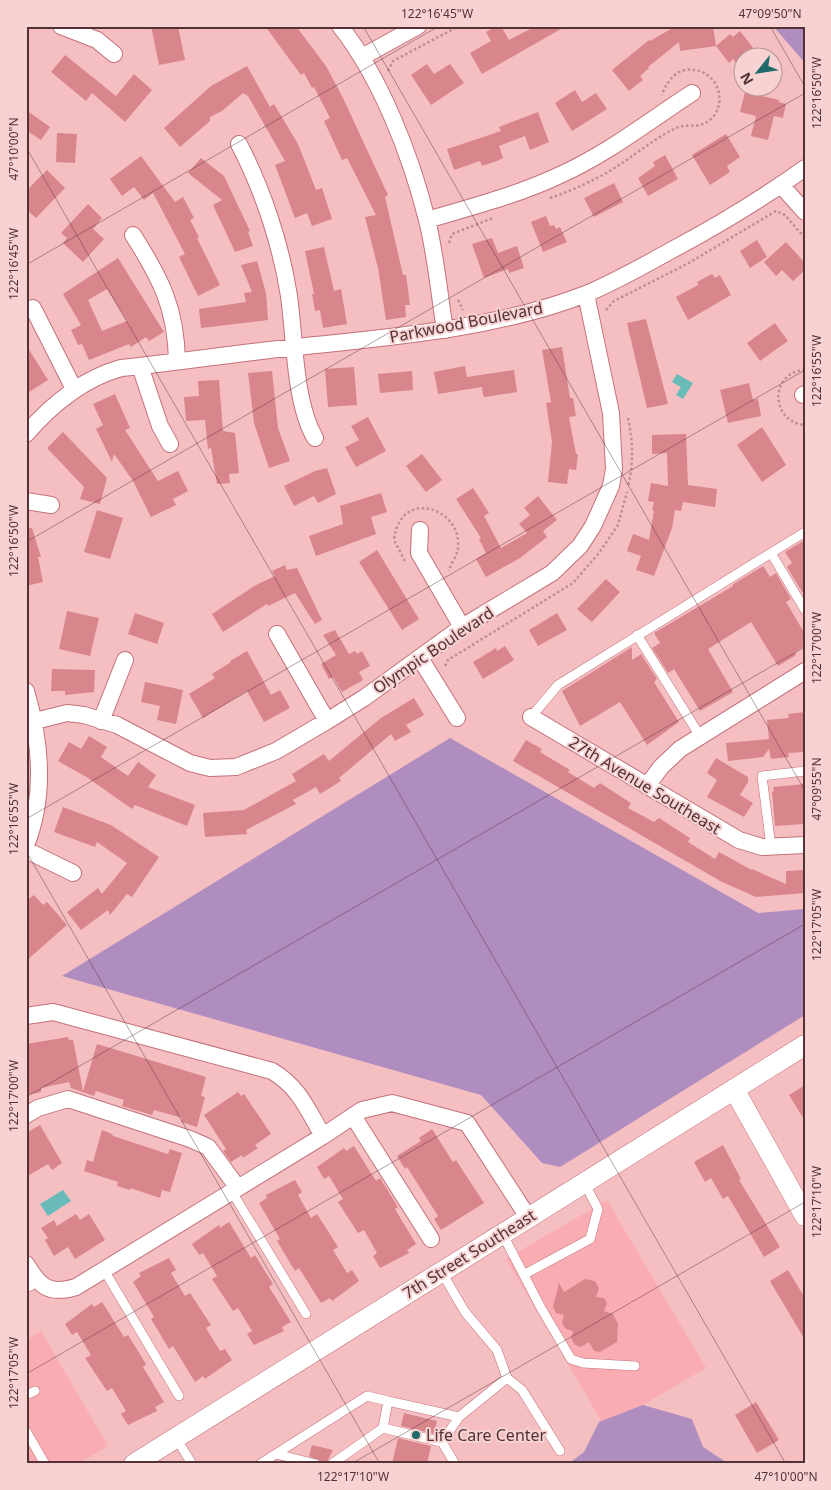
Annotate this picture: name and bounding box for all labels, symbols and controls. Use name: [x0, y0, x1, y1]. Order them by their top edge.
text: 122°16'45"W: [401, 5, 473, 22]
text: 47°09'50"N: [738, 5, 802, 22]
north arrow: [734, 48, 784, 98]
text: 122°16'50"W: [808, 57, 825, 129]
text: N: [735, 69, 757, 88]
text: 47°10'00"N: [5, 117, 22, 181]
text: 122°16'45"W: [5, 228, 22, 300]
street label: Parkwood Boulevard: [387, 296, 545, 348]
text: 122°16'55"W: [808, 335, 825, 407]
text: 122°16'50"W: [5, 505, 22, 577]
street label: Olympic Boulevard: [368, 601, 498, 699]
text: 122°17'00"W: [808, 612, 825, 684]
street label: 27th Avenue Southeast: [565, 731, 725, 839]
text: 47°09'55"N: [808, 757, 825, 821]
text: 122°16'55"W: [5, 783, 22, 855]
text: 122°17'05"W: [808, 889, 825, 961]
text: 122°17'00"W: [5, 1060, 22, 1132]
text: 122°17'10"W: [808, 1166, 825, 1238]
street label: 7th Street Southeast: [398, 1204, 540, 1304]
text: 122°17'05"W: [5, 1337, 22, 1409]
place label: Life Care Center: [426, 1424, 547, 1446]
marker: Life Care Center: [410, 1429, 422, 1441]
text: 122°17'10"W: [317, 1468, 389, 1485]
text: 47°10'00"N: [754, 1468, 818, 1485]

